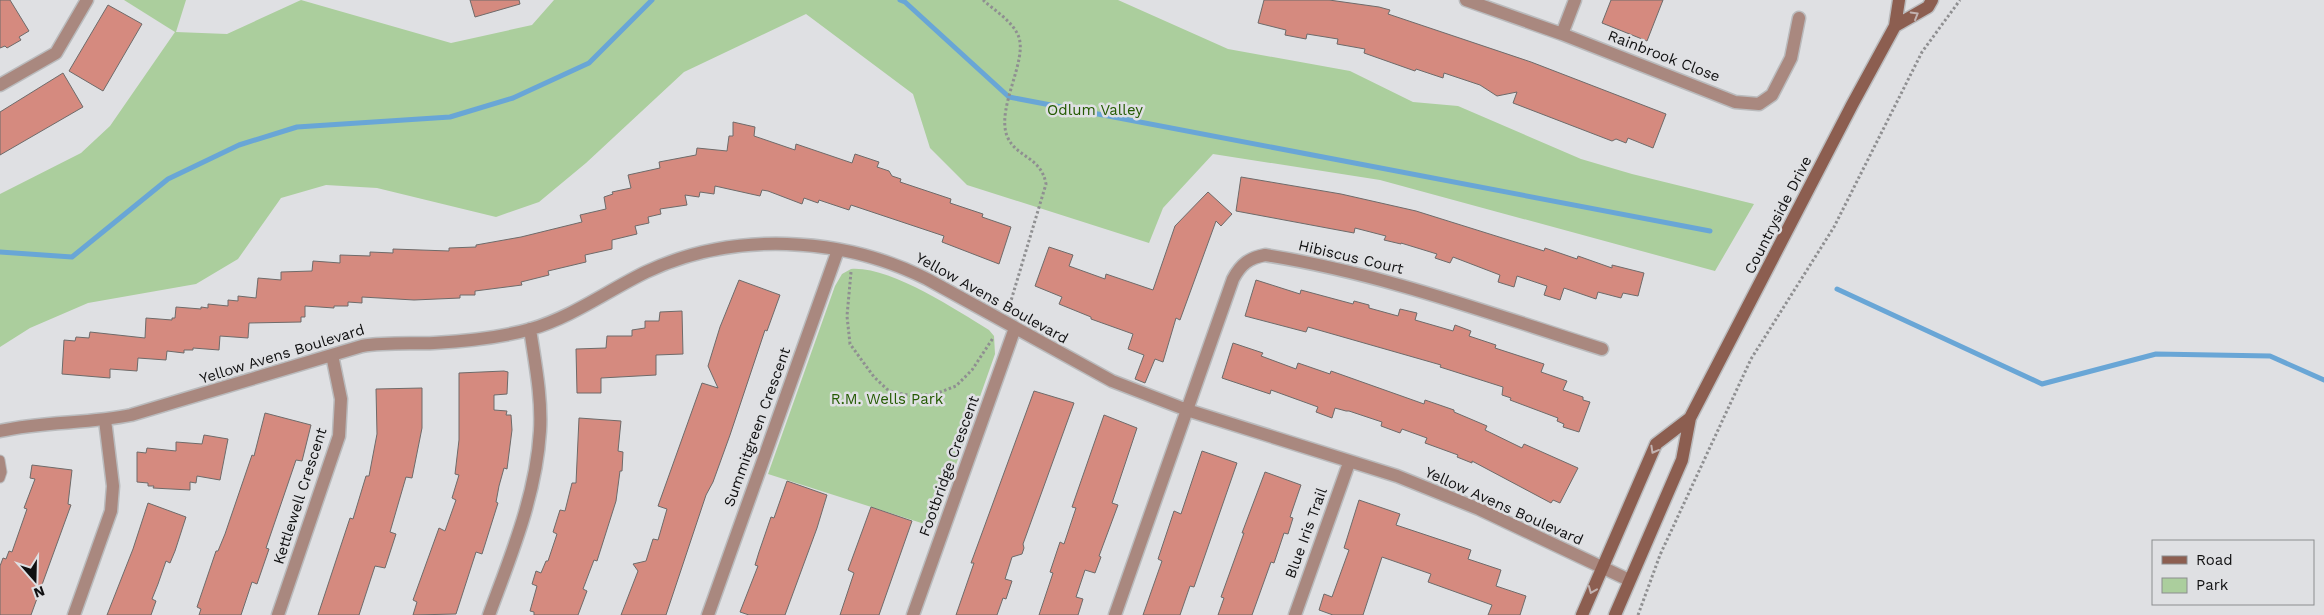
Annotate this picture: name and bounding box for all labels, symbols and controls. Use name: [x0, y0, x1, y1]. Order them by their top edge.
one-way arrow: [1910, 11, 1919, 21]
street label: Rainbrook Close: [1605, 26, 1723, 86]
park label: Odlum Valley: [1047, 101, 1143, 119]
street label: Countryside Drive: [1740, 153, 1816, 277]
street label: Hibiscus Court: [1297, 236, 1406, 278]
street label: Yellow Avens Boulevard: [913, 249, 1071, 347]
street label: Yellow Avens Boulevard: [197, 320, 367, 388]
street label: Summitgreen Crescent: [720, 344, 795, 509]
park label: R.M. Wells Park: [831, 390, 944, 408]
street label: Footbridge Crescent: [915, 393, 983, 539]
street label: Kettlewell Crescent: [269, 425, 331, 566]
one-way arrow: [1650, 445, 1660, 454]
street label: Yellow Avens Boulevard: [1422, 463, 1586, 549]
street label: Blue Iris Trail: [1281, 485, 1331, 581]
legend: [2152, 540, 2314, 605]
text: Road: [2196, 551, 2233, 569]
north arrow: [10, 555, 60, 605]
text: Park: [2196, 576, 2229, 594]
text: N: [32, 583, 47, 602]
one-way arrow: [1588, 586, 1598, 594]

